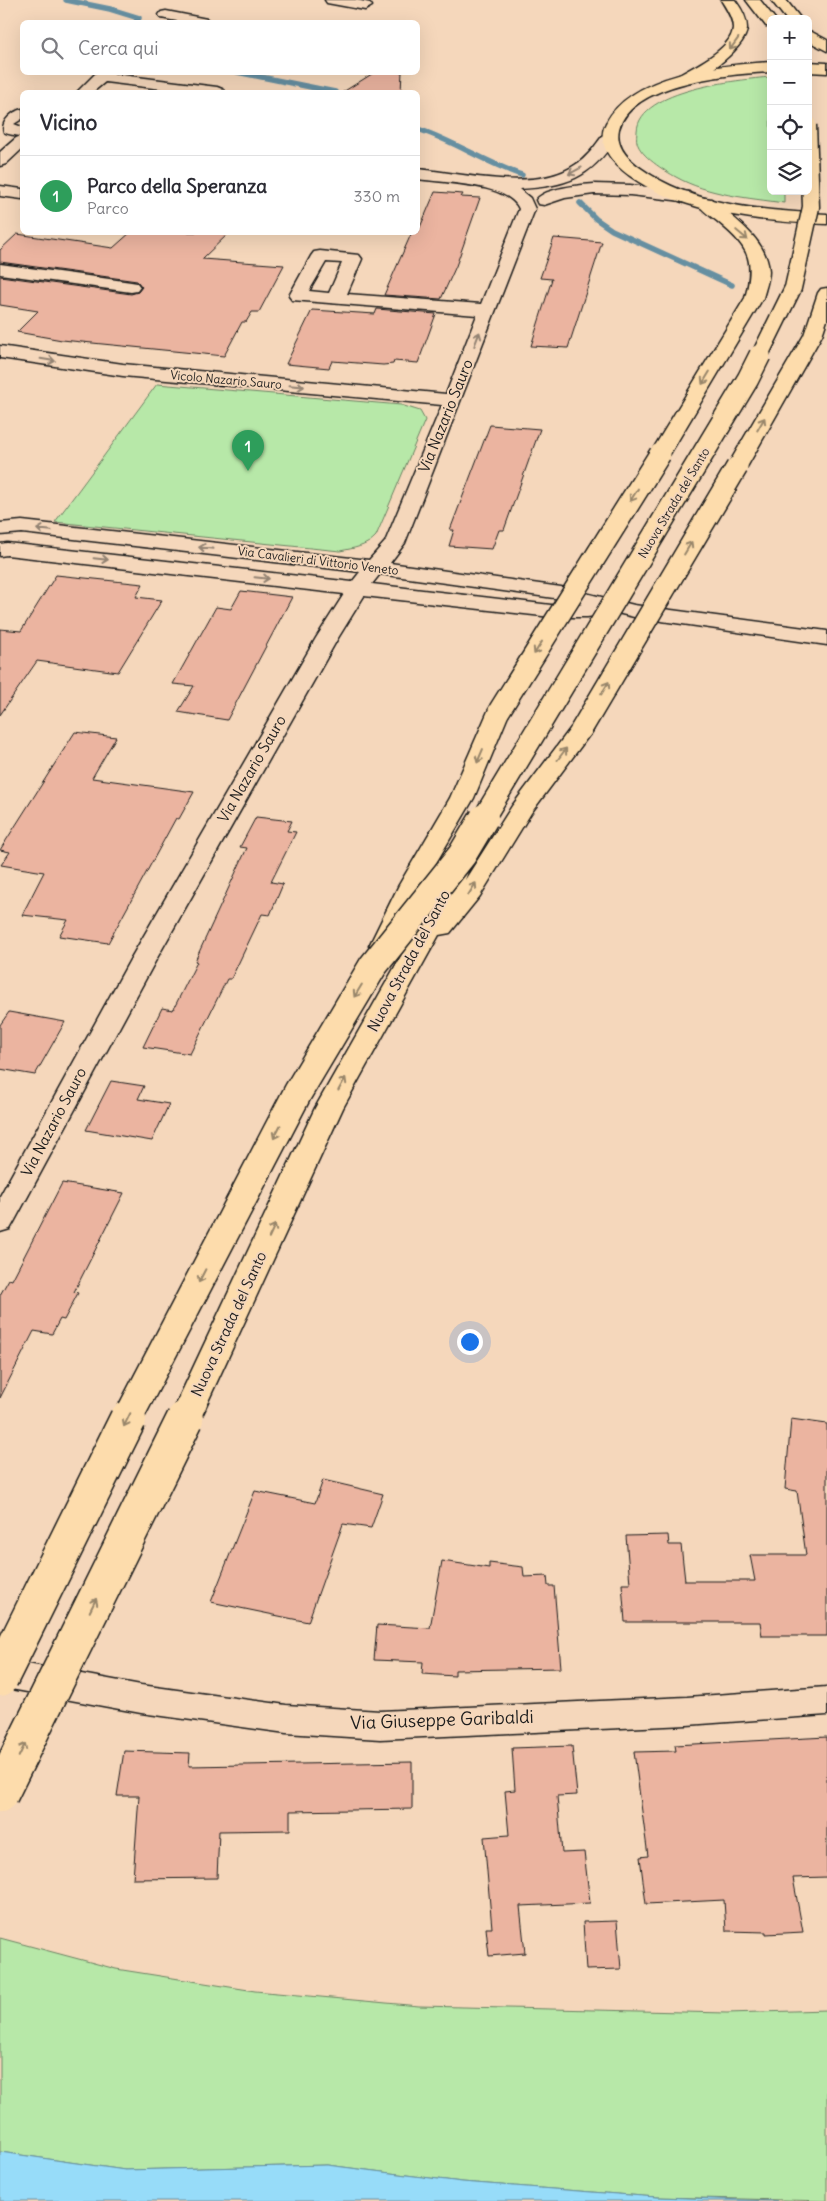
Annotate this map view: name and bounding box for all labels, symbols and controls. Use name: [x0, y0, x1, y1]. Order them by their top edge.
map controls: [767, 15, 812, 195]
button: +: [767, 15, 812, 60]
search box: [20, 20, 420, 75]
icon: search: [38, 34, 66, 62]
text: Cerca qui: [78, 36, 159, 60]
one-way arrow: [729, 37, 739, 51]
button: −: [767, 60, 812, 105]
button: locate: [767, 105, 812, 150]
text: Vicino: [40, 109, 97, 136]
button: layers: [767, 150, 812, 195]
one-way arrow: [567, 166, 582, 176]
text: Parco della Speranza: [87, 174, 267, 198]
text: 1: [53, 186, 59, 206]
text: 330 m: [353, 186, 400, 206]
text: Parco: [87, 198, 129, 218]
one-way arrow: [735, 230, 748, 241]
one-way arrow: [473, 331, 482, 347]
one-way arrow: [40, 355, 56, 365]
street label: Via Nazario Sauro: [414, 356, 477, 475]
street label: Vicolo Nazario Sauro: [170, 367, 283, 392]
one-way arrow: [700, 370, 710, 384]
one-way arrow: [288, 382, 304, 391]
one-way arrow: [756, 417, 766, 432]
pin: 1: [232, 430, 264, 471]
street label: Nuova Strada del Santo: [635, 444, 713, 561]
one-way arrow: [628, 487, 638, 501]
one-way arrow: [36, 525, 52, 535]
one-way arrow: [684, 542, 694, 556]
one-way arrow: [198, 543, 214, 553]
street label: Via Cavalieri di Vittorio Veneto: [237, 543, 400, 578]
one-way arrow: [92, 554, 108, 564]
one-way arrow: [254, 573, 270, 583]
one-way arrow: [533, 640, 543, 654]
one-way arrow: [601, 682, 611, 696]
street label: Via Nazario Sauro: [213, 712, 290, 826]
one-way arrow: [475, 748, 485, 763]
one-way arrow: [557, 748, 568, 761]
one-way arrow: [467, 883, 477, 897]
street label: Nuova Strada del Santo: [363, 887, 454, 1035]
one-way arrow: [353, 984, 363, 998]
street label: Via Nazario Sauro: [17, 1064, 90, 1180]
one-way arrow: [337, 1077, 347, 1092]
one-way arrow: [272, 1124, 281, 1139]
one-way arrow: [268, 1224, 278, 1239]
street label: Nuova Strada del Santo: [187, 1248, 271, 1399]
one-way arrow: [197, 1268, 206, 1283]
your location: [457, 1329, 483, 1355]
one-way arrow: [122, 1412, 132, 1427]
one-way arrow: [88, 1597, 98, 1612]
street label: Via Giuseppe Garibaldi: [350, 1705, 534, 1734]
one-way arrow: [17, 1743, 27, 1758]

